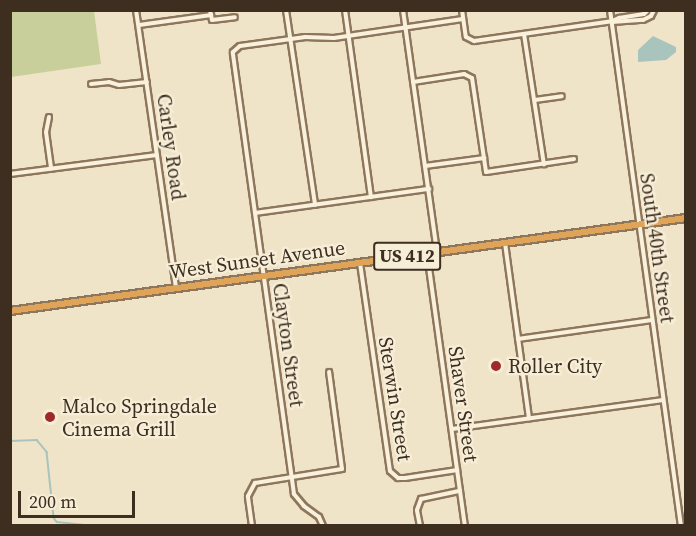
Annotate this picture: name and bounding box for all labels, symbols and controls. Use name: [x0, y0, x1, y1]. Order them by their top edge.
street label: Carley Road: [152, 92, 190, 202]
street label: South 40th Street: [635, 172, 679, 324]
street label: West Sunset Avenue: [168, 236, 346, 284]
road number: US 412: [372, 241, 442, 271]
street label: Clayton Street: [267, 282, 309, 408]
street label: Sterwin Street: [373, 335, 417, 463]
street label: Shaver Street: [443, 345, 483, 463]
place label: Roller City: [508, 354, 602, 378]
marker: Roller City: [489, 359, 503, 373]
place label: Malco Springdale Cinema Grill: [62, 394, 217, 441]
marker: Malco Springdale Cinema Grill: [43, 410, 57, 424]
scale bar: [21, 479, 138, 517]
text: 200 m: [29, 489, 76, 514]

